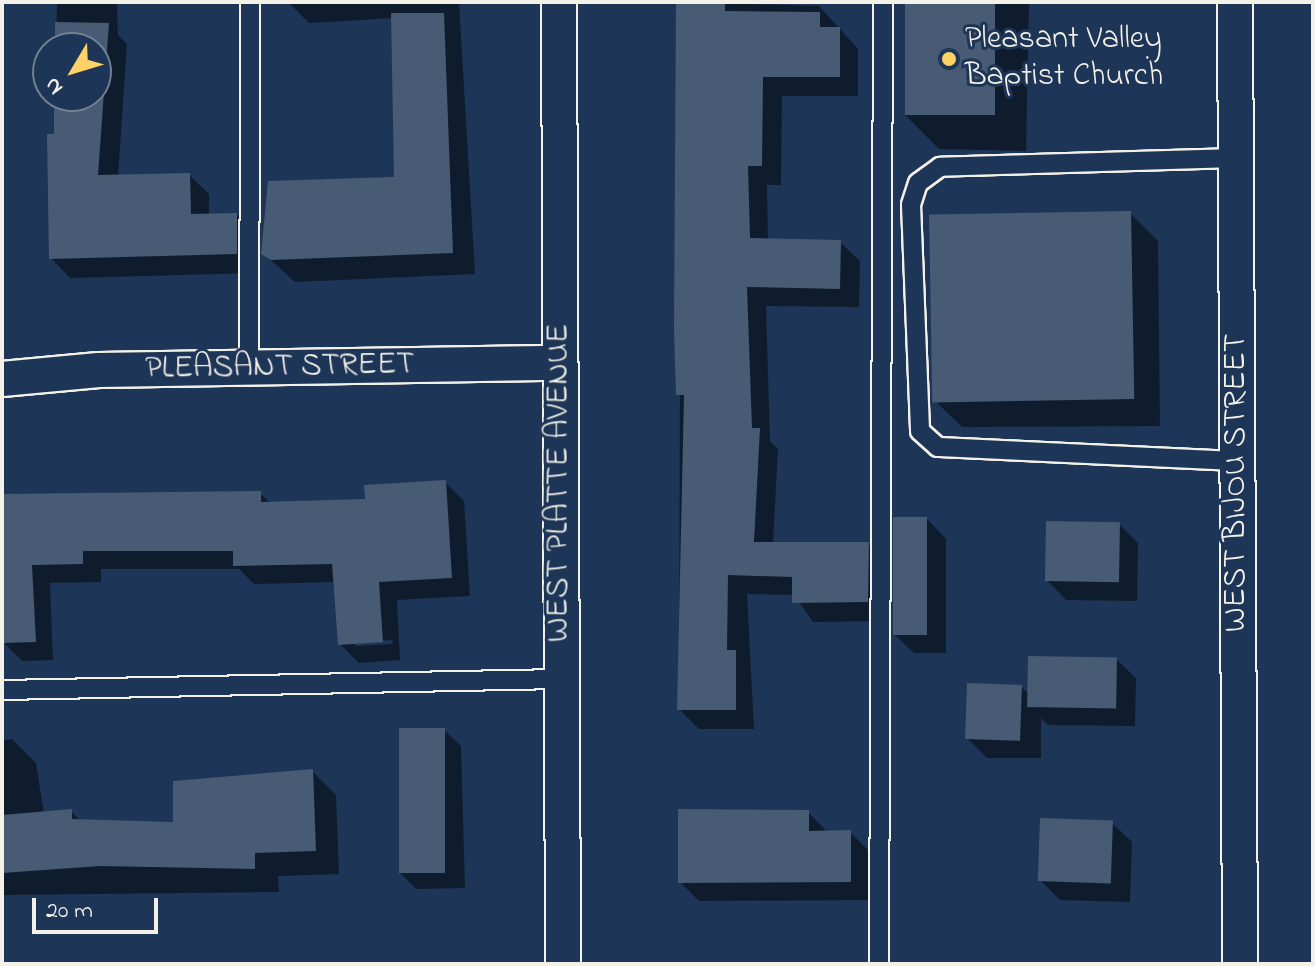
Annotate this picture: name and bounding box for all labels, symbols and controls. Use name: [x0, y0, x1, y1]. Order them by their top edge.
place label: Pleasant Valley Baptist Church: [965, 22, 1163, 97]
north arrow: [32, 32, 112, 112]
marker: Pleasant Valley Baptist Church: [940, 50, 958, 68]
text: N: [37, 70, 72, 101]
street label: WEST PLATTE AVENUE: [541, 324, 579, 642]
street label: WEST BIJOU STREET: [1218, 334, 1256, 632]
street label: PLEASANT STREET: [145, 346, 415, 390]
scale bar: [36, 882, 162, 932]
text: 20 m: [46, 894, 93, 929]

